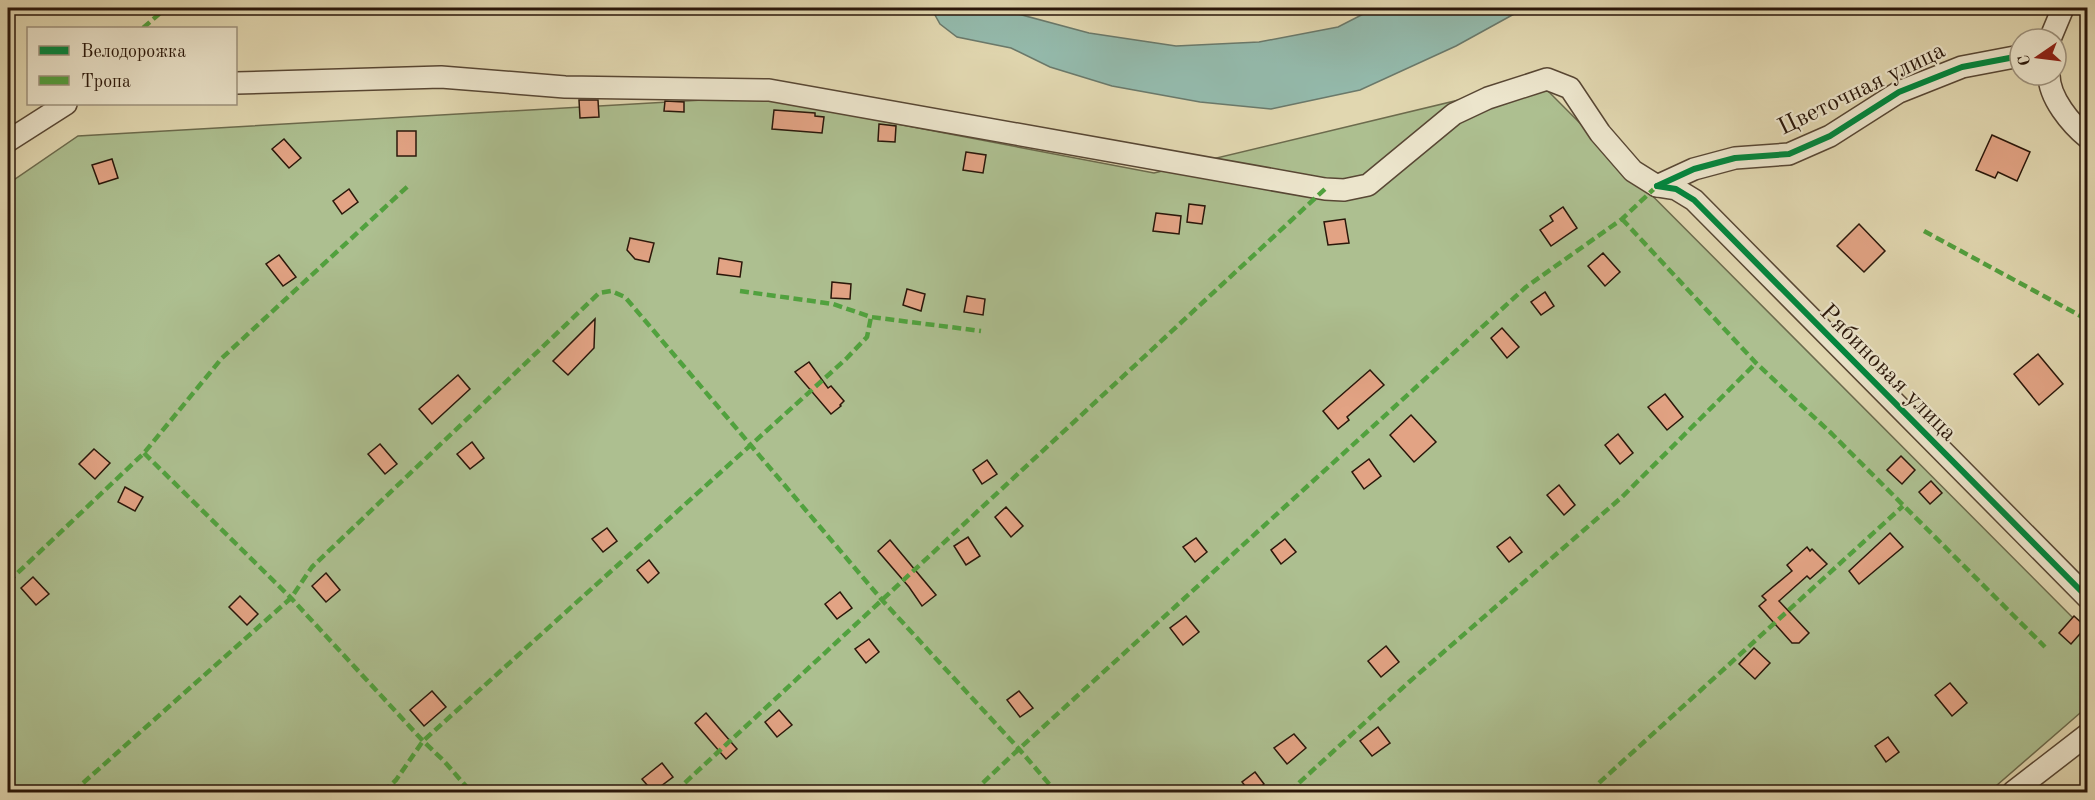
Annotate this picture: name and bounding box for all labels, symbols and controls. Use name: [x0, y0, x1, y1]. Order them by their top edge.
legend: [27, 27, 237, 105]
north arrow: [2008, 27, 2068, 87]
street label: Цветочная улица: [1775, 39, 1949, 141]
text: Велодорожка: [81, 43, 186, 61]
text: С: [2016, 53, 2034, 67]
text: Тропа: [81, 73, 131, 91]
street label: Рябиновая улица: [1815, 300, 1961, 447]

